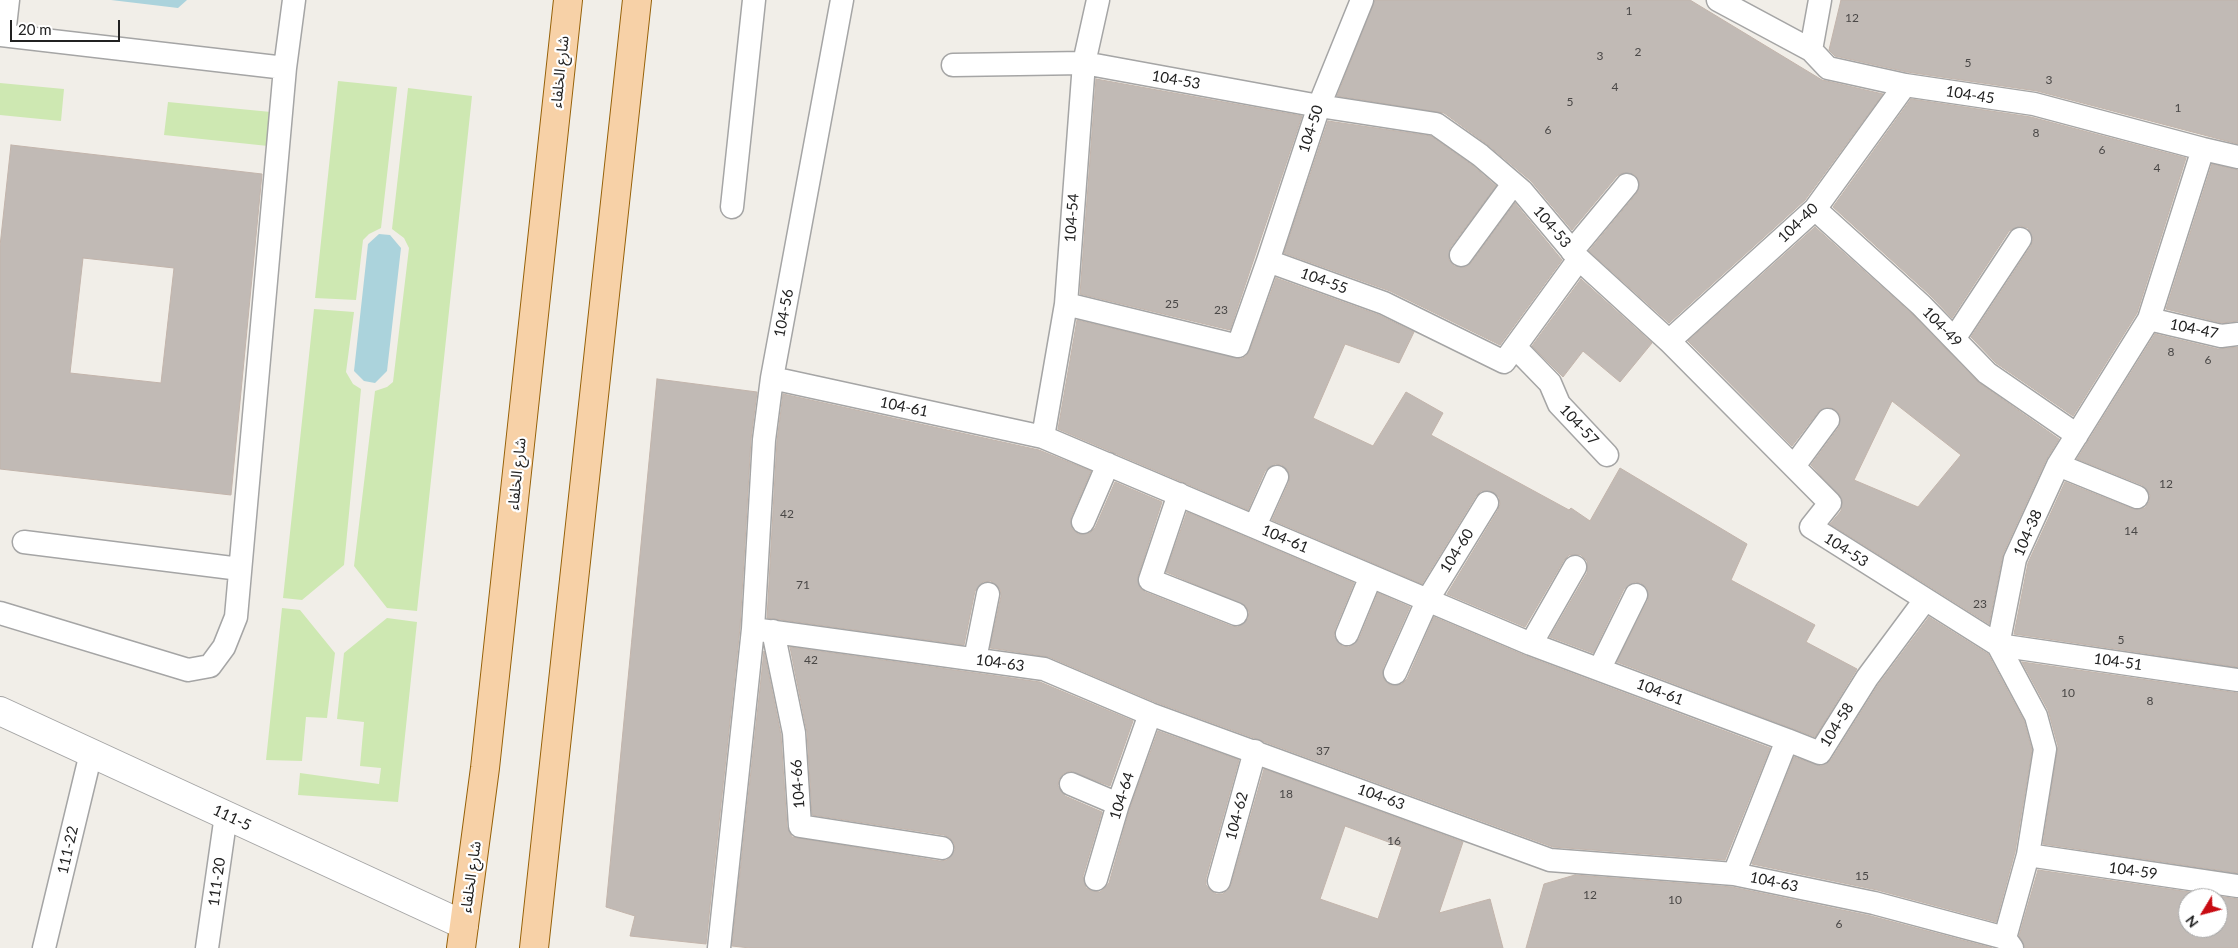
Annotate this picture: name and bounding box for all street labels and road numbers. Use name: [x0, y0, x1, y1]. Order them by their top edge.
street label: شارع الخلفاء: [547, 35, 573, 109]
street label: 104-53: [1150, 67, 1202, 93]
street label: 104-45: [1944, 82, 1996, 108]
street label: 104-50: [1295, 103, 1327, 155]
street label: 104-54: [1061, 193, 1083, 243]
street label: 104-40: [1774, 199, 1822, 247]
street label: 104-53: [1529, 202, 1575, 252]
street label: 104-55: [1298, 264, 1350, 298]
street label: 104-56: [770, 287, 798, 339]
street label: 104-49: [1918, 303, 1966, 351]
street label: 104-47: [2168, 315, 2220, 343]
street label: 104-61: [878, 393, 930, 421]
street label: 104-57: [1556, 401, 1602, 449]
street label: شارع الخلفاء: [504, 437, 530, 511]
street label: 104-38: [2010, 507, 2046, 559]
street label: 104-61: [1259, 521, 1311, 557]
street label: 104-60: [1436, 525, 1478, 577]
street label: 104-53: [1821, 529, 1871, 571]
street label: 104-51: [2092, 650, 2144, 674]
street label: 104-63: [974, 651, 1026, 675]
street label: 104-61: [1634, 675, 1686, 709]
street label: 104-58: [1816, 699, 1858, 751]
street label: 104-66: [787, 759, 809, 809]
street label: 104-64: [1106, 770, 1138, 822]
street label: 104-63: [1355, 780, 1407, 814]
street label: 104-62: [1222, 790, 1252, 842]
street label: 111-5: [210, 801, 254, 835]
street label: 111-22: [54, 824, 82, 876]
street label: شارع الخلفاء: [457, 840, 485, 914]
street label: 111-20: [205, 856, 229, 908]
street label: 104-59: [2107, 859, 2159, 883]
street label: 104-63: [1748, 868, 1800, 896]

